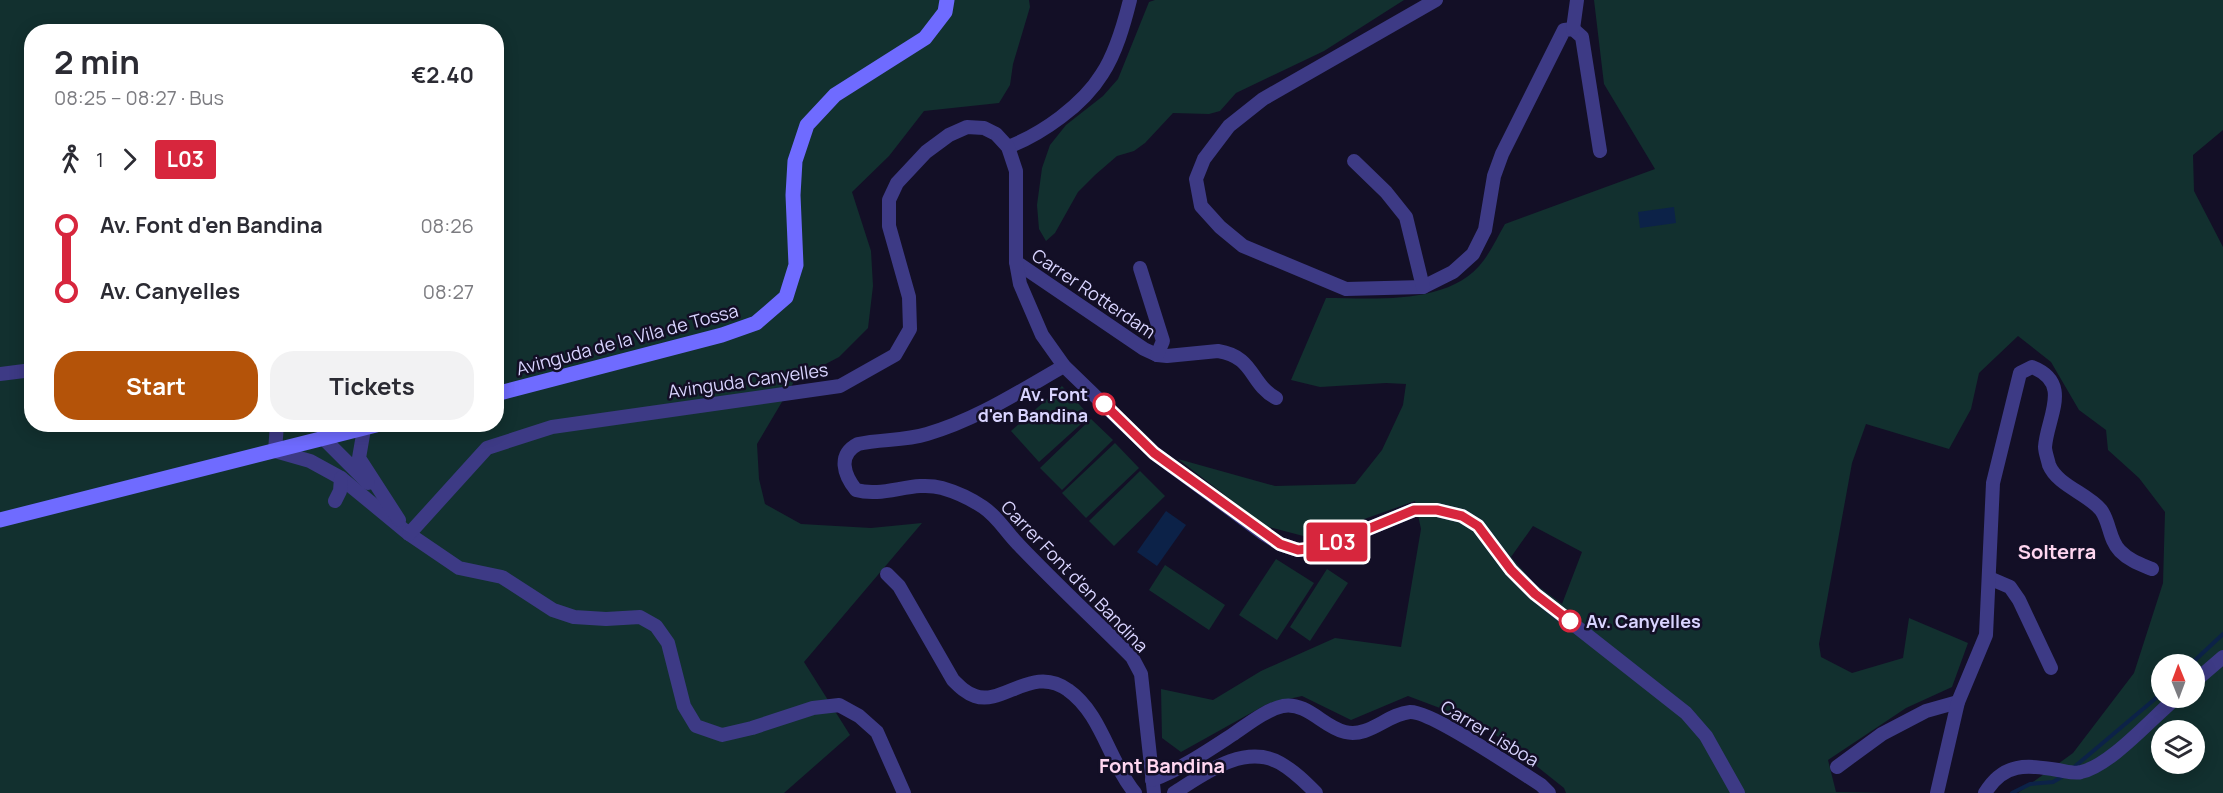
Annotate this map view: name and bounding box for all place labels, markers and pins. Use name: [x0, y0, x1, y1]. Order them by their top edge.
place label: Av. Font d'en Bandina: [978, 382, 1088, 427]
marker: Av. Font d'en Bandina: [1093, 393, 1115, 415]
place label: Av. Canyelles: [1586, 609, 1701, 633]
marker: Av. Canyelles: [1559, 610, 1581, 632]

